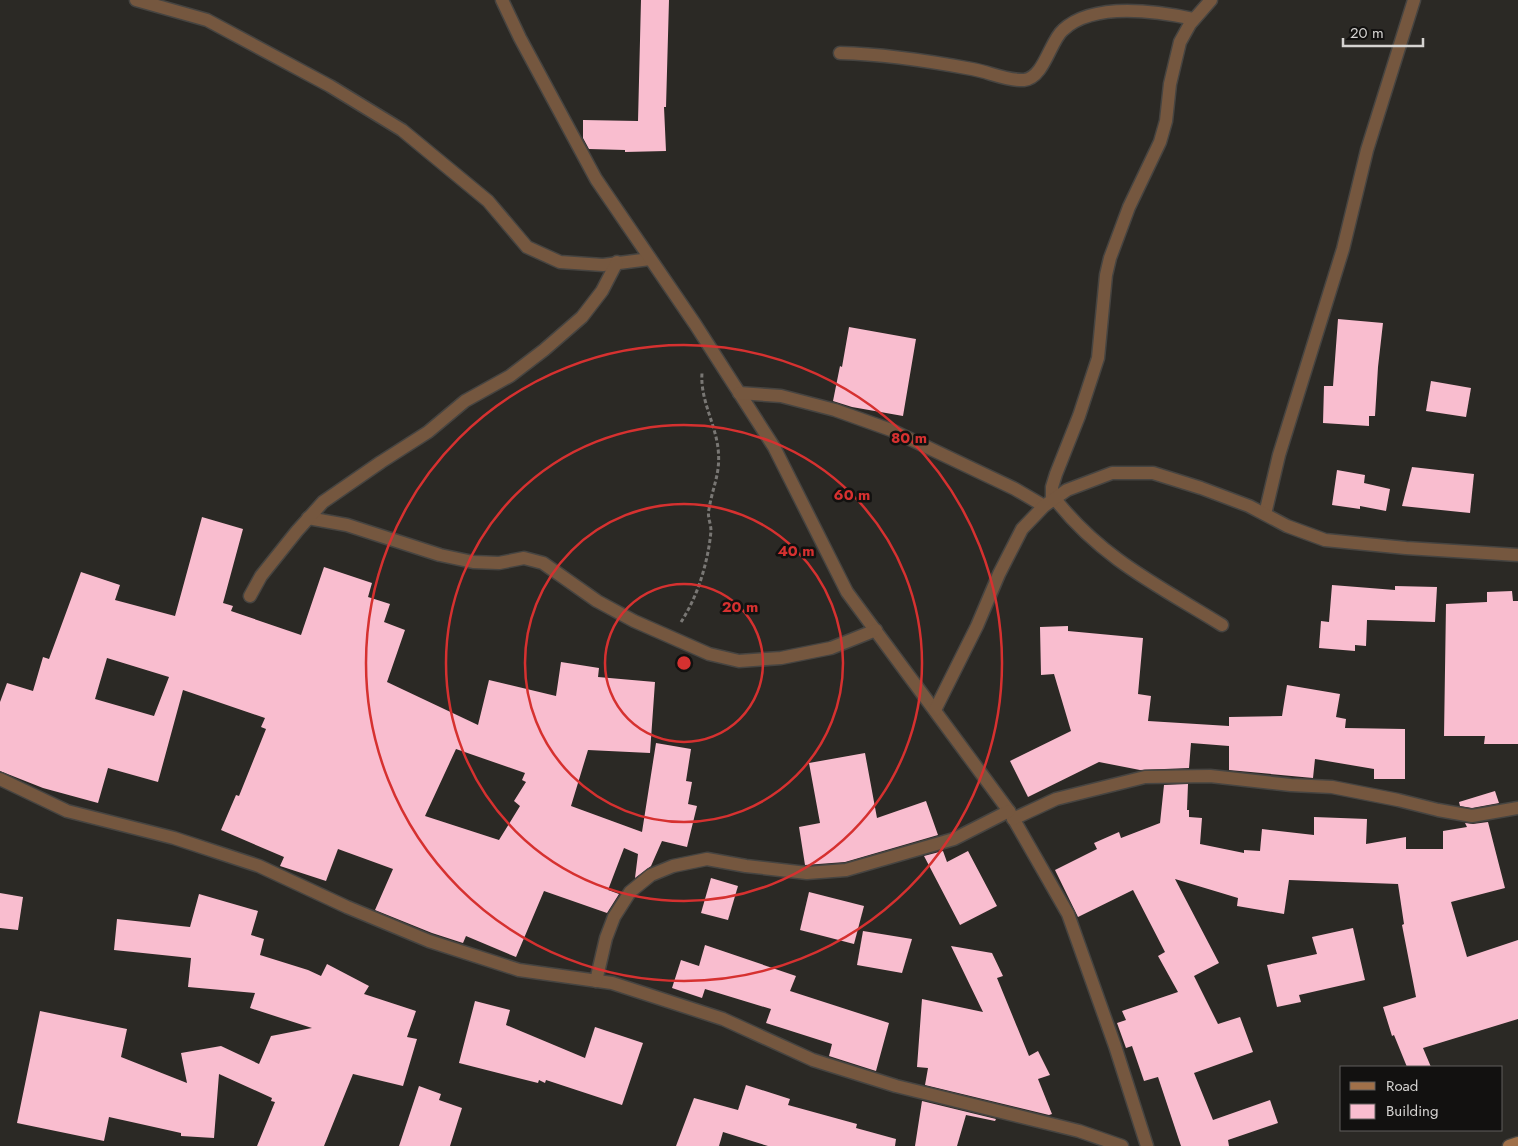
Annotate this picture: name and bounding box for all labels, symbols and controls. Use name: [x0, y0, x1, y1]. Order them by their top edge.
scale bar: [1343, 15, 1423, 47]
text: 20 m: [1350, 22, 1384, 44]
text: 80 m: [891, 427, 927, 449]
text: 60 m: [834, 484, 870, 506]
text: 40 m: [777, 540, 815, 562]
text: 20 m: [722, 596, 758, 618]
centre of rings: [675, 654, 693, 672]
legend: [1340, 1066, 1503, 1131]
text: Road: [1386, 1075, 1418, 1097]
text: Building: [1386, 1100, 1438, 1122]

